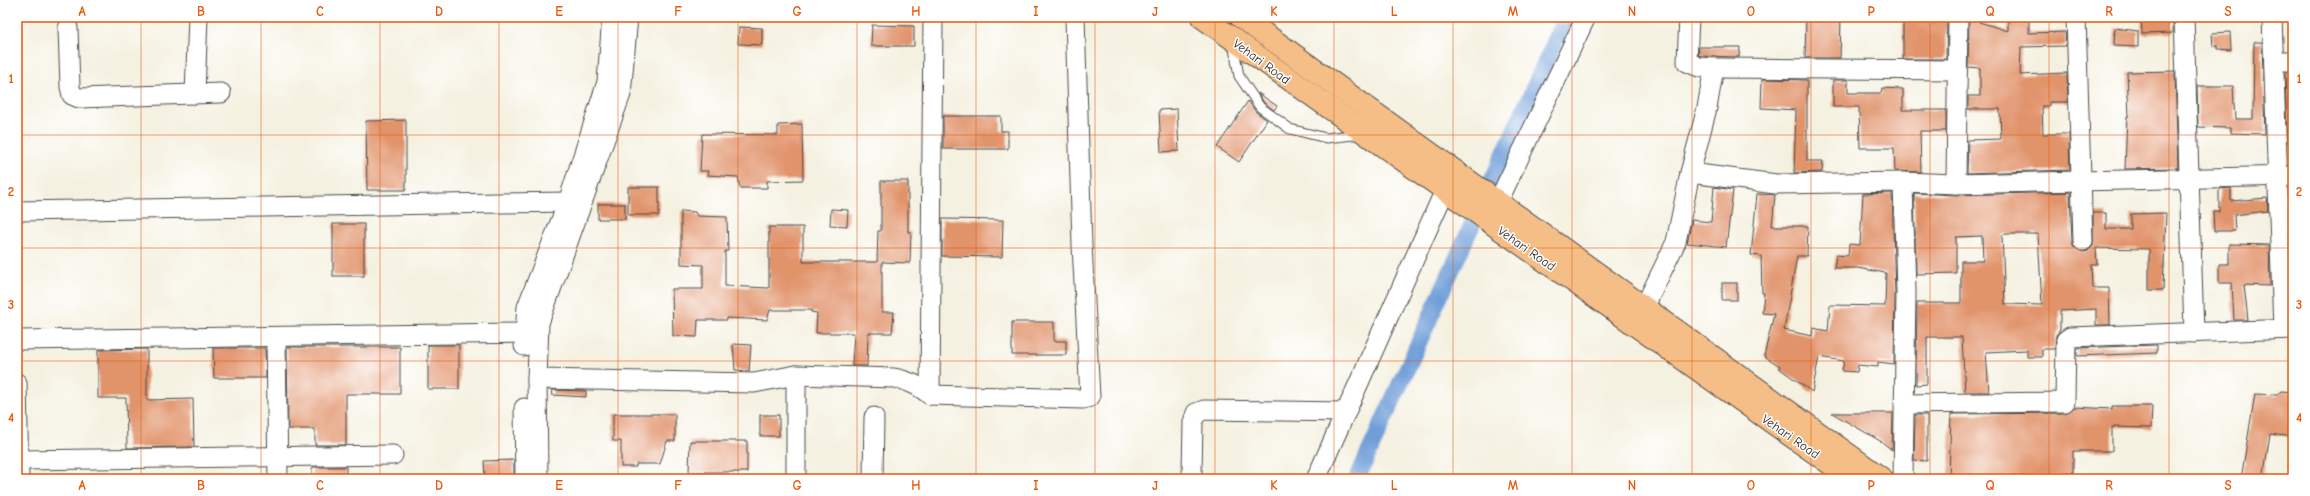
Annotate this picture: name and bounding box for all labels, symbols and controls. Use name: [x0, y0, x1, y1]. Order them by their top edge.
text: A: [78, 4, 86, 19]
text: B: [197, 4, 205, 19]
text: C: [316, 4, 324, 19]
text: D: [435, 4, 443, 19]
text: E: [555, 4, 563, 19]
text: F: [674, 4, 682, 19]
text: G: [792, 4, 802, 19]
text: H: [911, 4, 921, 19]
text: I: [1033, 4, 1039, 19]
text: J: [1152, 4, 1158, 19]
text: K: [1270, 4, 1278, 19]
text: L: [1391, 4, 1398, 19]
text: M: [1508, 4, 1519, 19]
text: N: [1628, 4, 1636, 19]
text: O: [1747, 4, 1755, 19]
text: P: [1867, 4, 1875, 19]
text: Q: [1985, 4, 1995, 19]
text: R: [2105, 4, 2113, 19]
text: S: [2224, 4, 2232, 19]
street label: Vehari Road: [1230, 36, 1293, 87]
text: 1: [8, 71, 14, 86]
text: 1: [2296, 71, 2302, 86]
text: 2: [8, 184, 14, 199]
text: 2: [2296, 184, 2302, 199]
street label: Vehari Road: [1495, 223, 1558, 274]
text: 3: [8, 297, 14, 312]
text: 3: [2296, 297, 2302, 312]
text: 4: [8, 410, 14, 425]
text: 4: [2296, 410, 2302, 425]
street label: Vehari Road: [1759, 411, 1822, 462]
text: A: [78, 478, 86, 493]
text: B: [197, 478, 205, 493]
text: C: [316, 478, 324, 493]
text: D: [435, 478, 443, 493]
text: E: [555, 478, 563, 493]
text: F: [674, 478, 682, 493]
text: G: [792, 478, 802, 493]
text: H: [911, 478, 921, 493]
text: I: [1033, 478, 1039, 493]
text: J: [1152, 478, 1158, 493]
text: K: [1270, 478, 1278, 493]
text: L: [1391, 478, 1398, 493]
text: M: [1508, 478, 1519, 493]
text: N: [1628, 478, 1636, 493]
text: O: [1747, 478, 1755, 493]
text: P: [1867, 478, 1875, 493]
text: Q: [1985, 478, 1995, 493]
text: R: [2105, 478, 2113, 493]
text: S: [2224, 478, 2232, 493]

